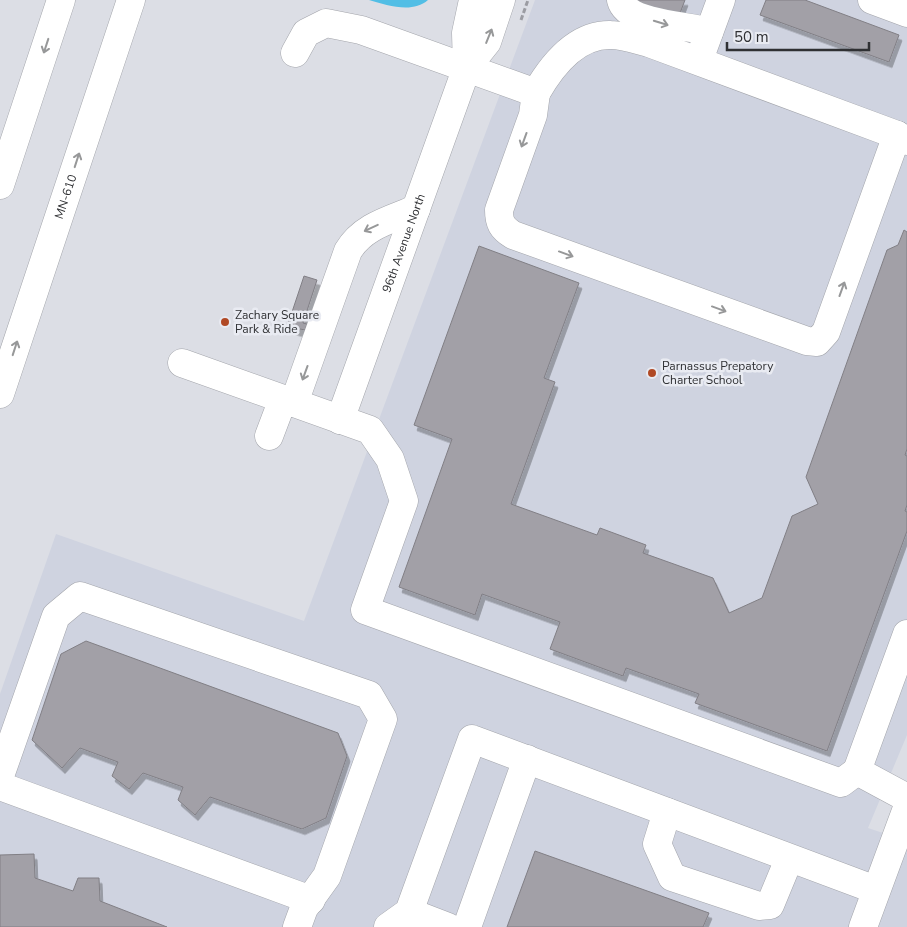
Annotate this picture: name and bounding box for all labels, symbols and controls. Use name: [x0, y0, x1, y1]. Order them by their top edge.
one-way arrow: [653, 19, 668, 28]
scale bar: [727, 20, 870, 52]
text: 50 m: [734, 27, 769, 47]
one-way arrow: [484, 29, 494, 44]
one-way arrow: [41, 38, 50, 54]
one-way arrow: [519, 132, 528, 147]
one-way arrow: [73, 153, 82, 169]
street label: MN-610: [51, 172, 80, 221]
street label: 96th Avenue North: [379, 192, 429, 295]
one-way arrow: [364, 224, 379, 234]
one-way arrow: [558, 250, 574, 259]
one-way arrow: [838, 282, 847, 297]
one-way arrow: [711, 305, 726, 314]
place label: Zachary Square Park & Ride: [235, 307, 319, 337]
marker: Zachary Square Park & Ride: [219, 316, 231, 328]
one-way arrow: [11, 340, 21, 356]
place label: Parnassus Prepatory Charter School: [662, 358, 774, 388]
one-way arrow: [300, 365, 309, 380]
marker: Parnassus Prepatory Charter School: [646, 367, 658, 379]

